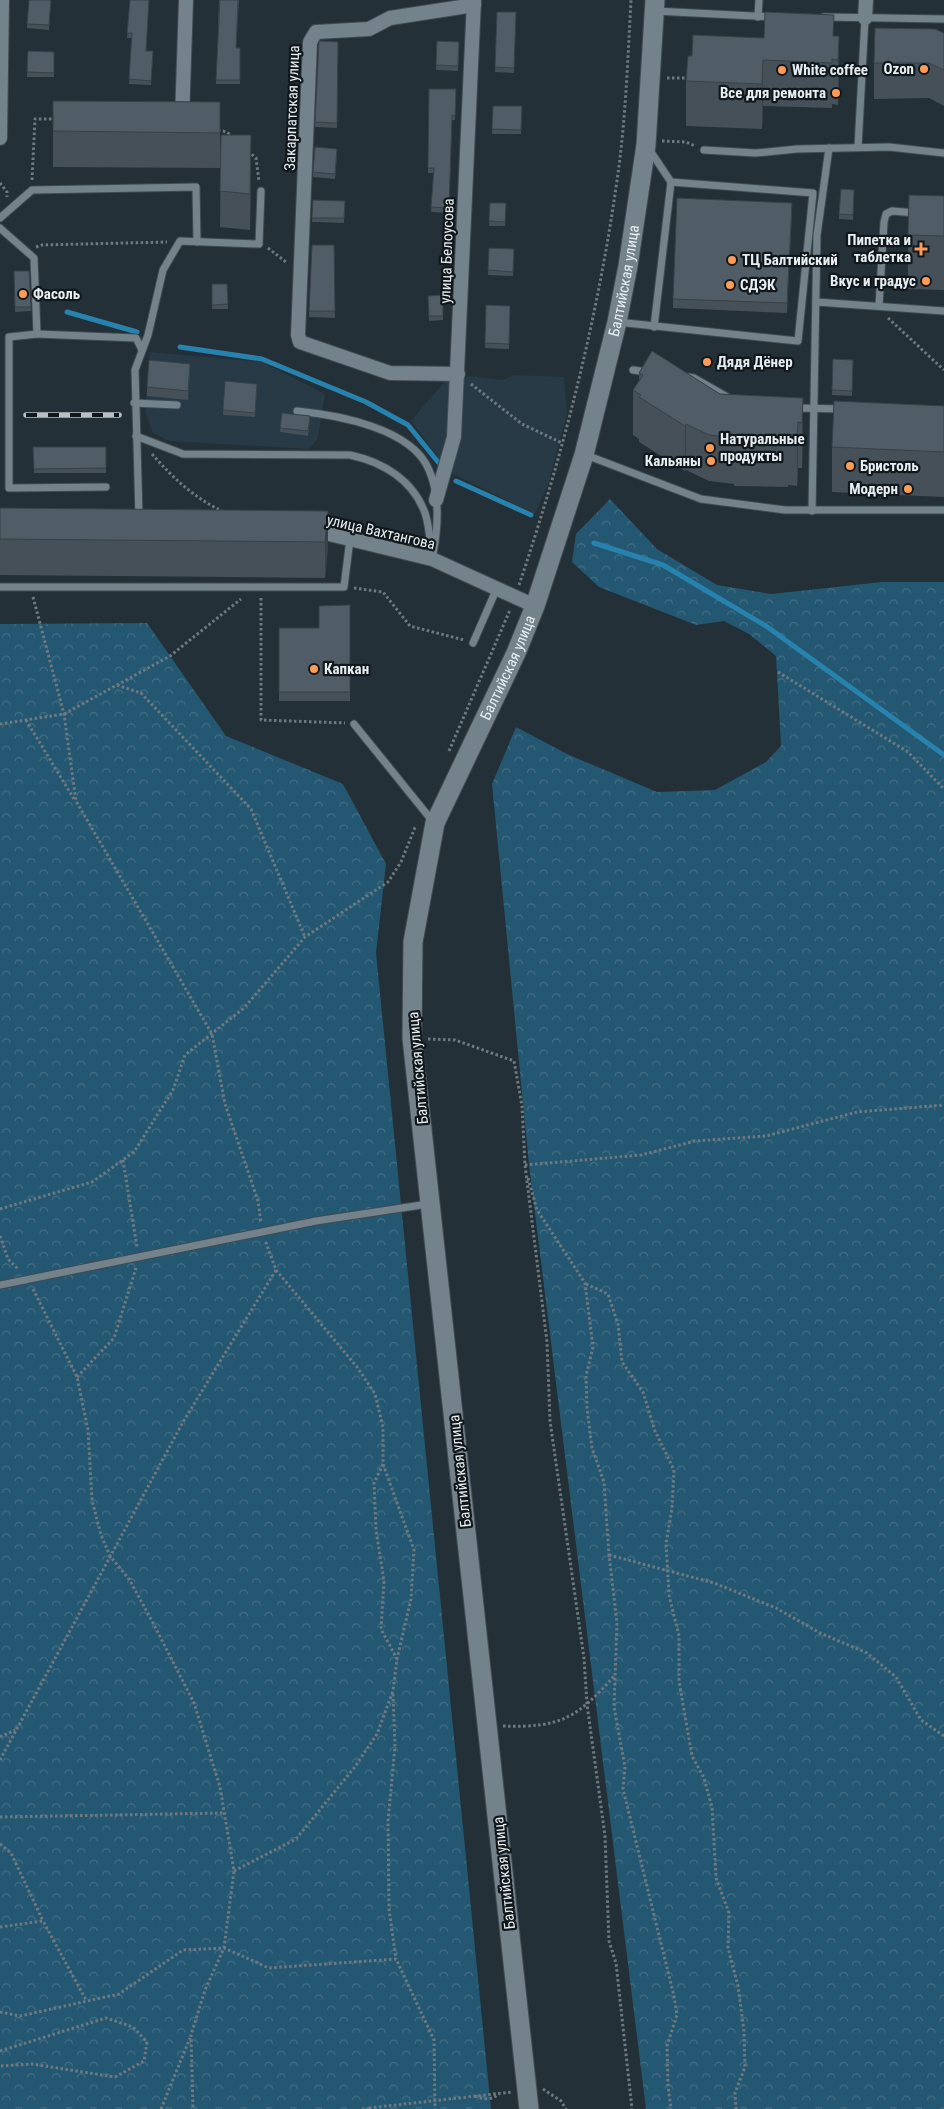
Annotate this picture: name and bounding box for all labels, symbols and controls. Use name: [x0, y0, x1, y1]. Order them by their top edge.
street label: Закарпатская улица: [281, 45, 303, 171]
place label: Ozon: [883, 60, 914, 78]
place label: White coffee: [792, 61, 868, 79]
marker: Ozon: [918, 63, 930, 75]
marker: White coffee: [776, 64, 788, 76]
place label: Все для ремонта: [720, 84, 826, 102]
marker: Все для ремонта: [830, 87, 842, 99]
street label: улица Белоусова: [436, 198, 458, 304]
street label: Балтийская улица: [605, 224, 643, 338]
place label: Пипетка и таблетка: [847, 231, 911, 266]
marker: Пипетка и таблетка: [915, 243, 927, 255]
place label: ТЦ Балтийский: [742, 251, 838, 269]
marker: ТЦ Балтийский: [726, 254, 738, 266]
place label: Вкус и градус: [830, 272, 916, 290]
marker: Вкус и градус: [920, 275, 932, 287]
place label: СДЭК: [740, 276, 776, 294]
marker: СДЭК: [724, 279, 736, 291]
place label: Фасоль: [33, 285, 81, 303]
marker: Фасоль: [17, 288, 29, 300]
place label: Дядя Дёнер: [717, 353, 793, 371]
marker: Дядя Дёнер: [701, 356, 713, 368]
place label: Натуральные продукты: [720, 430, 805, 465]
marker: Натуральные продукты: [704, 442, 716, 454]
place label: Кальяны: [645, 452, 701, 470]
marker: Кальяны: [705, 455, 717, 467]
place label: Бристоль: [860, 457, 919, 475]
marker: Бристоль: [844, 460, 856, 472]
place label: Модерн: [849, 480, 898, 498]
marker: Модерн: [902, 483, 914, 495]
street label: улица Вахтангова: [325, 511, 437, 553]
street label: Балтийская улица: [476, 613, 539, 723]
place label: Капкан: [324, 660, 369, 678]
marker: Капкан: [308, 663, 320, 675]
street label: Балтийская улица: [404, 1011, 432, 1125]
street label: Балтийская улица: [445, 1414, 475, 1528]
street label: Балтийская улица: [489, 1816, 519, 1930]

